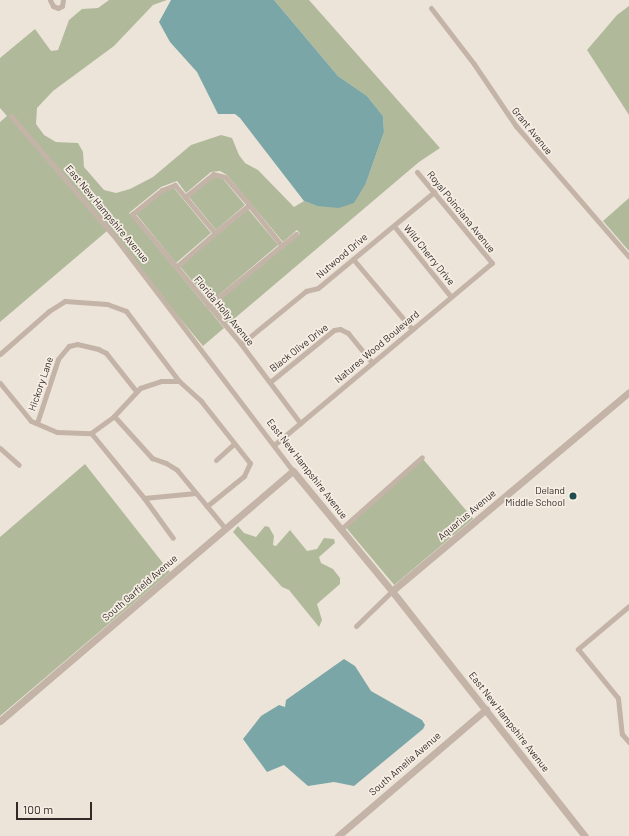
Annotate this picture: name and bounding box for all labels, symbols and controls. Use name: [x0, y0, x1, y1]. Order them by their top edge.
street label: Grant Avenue: [509, 105, 555, 157]
street label: East New Hampshire Avenue: [63, 163, 151, 265]
street label: Royal Poinciana Avenue: [424, 169, 498, 255]
street label: Wild Cherry Drive: [401, 222, 457, 288]
street label: Nutwood Drive: [314, 231, 370, 281]
street label: Florida Holly Avenue: [191, 274, 257, 348]
street label: Natures Wood Boulevard: [332, 308, 422, 386]
street label: Black Olive Drive: [267, 321, 331, 375]
street label: Hickory Lane: [26, 355, 56, 413]
street label: East New Hampshire Avenue: [264, 417, 350, 521]
place label: Deland Middle School: [505, 484, 565, 508]
street label: Aquarius Avenue: [436, 487, 498, 543]
marker: Deland Middle School: [568, 491, 578, 501]
street label: South Garfield Avenue: [100, 552, 180, 624]
street label: East New Hampshire Avenue: [466, 670, 552, 774]
street label: South Amelia Avenue: [367, 730, 443, 798]
scale bar: [18, 794, 94, 820]
text: 100 m: [23, 802, 53, 816]

